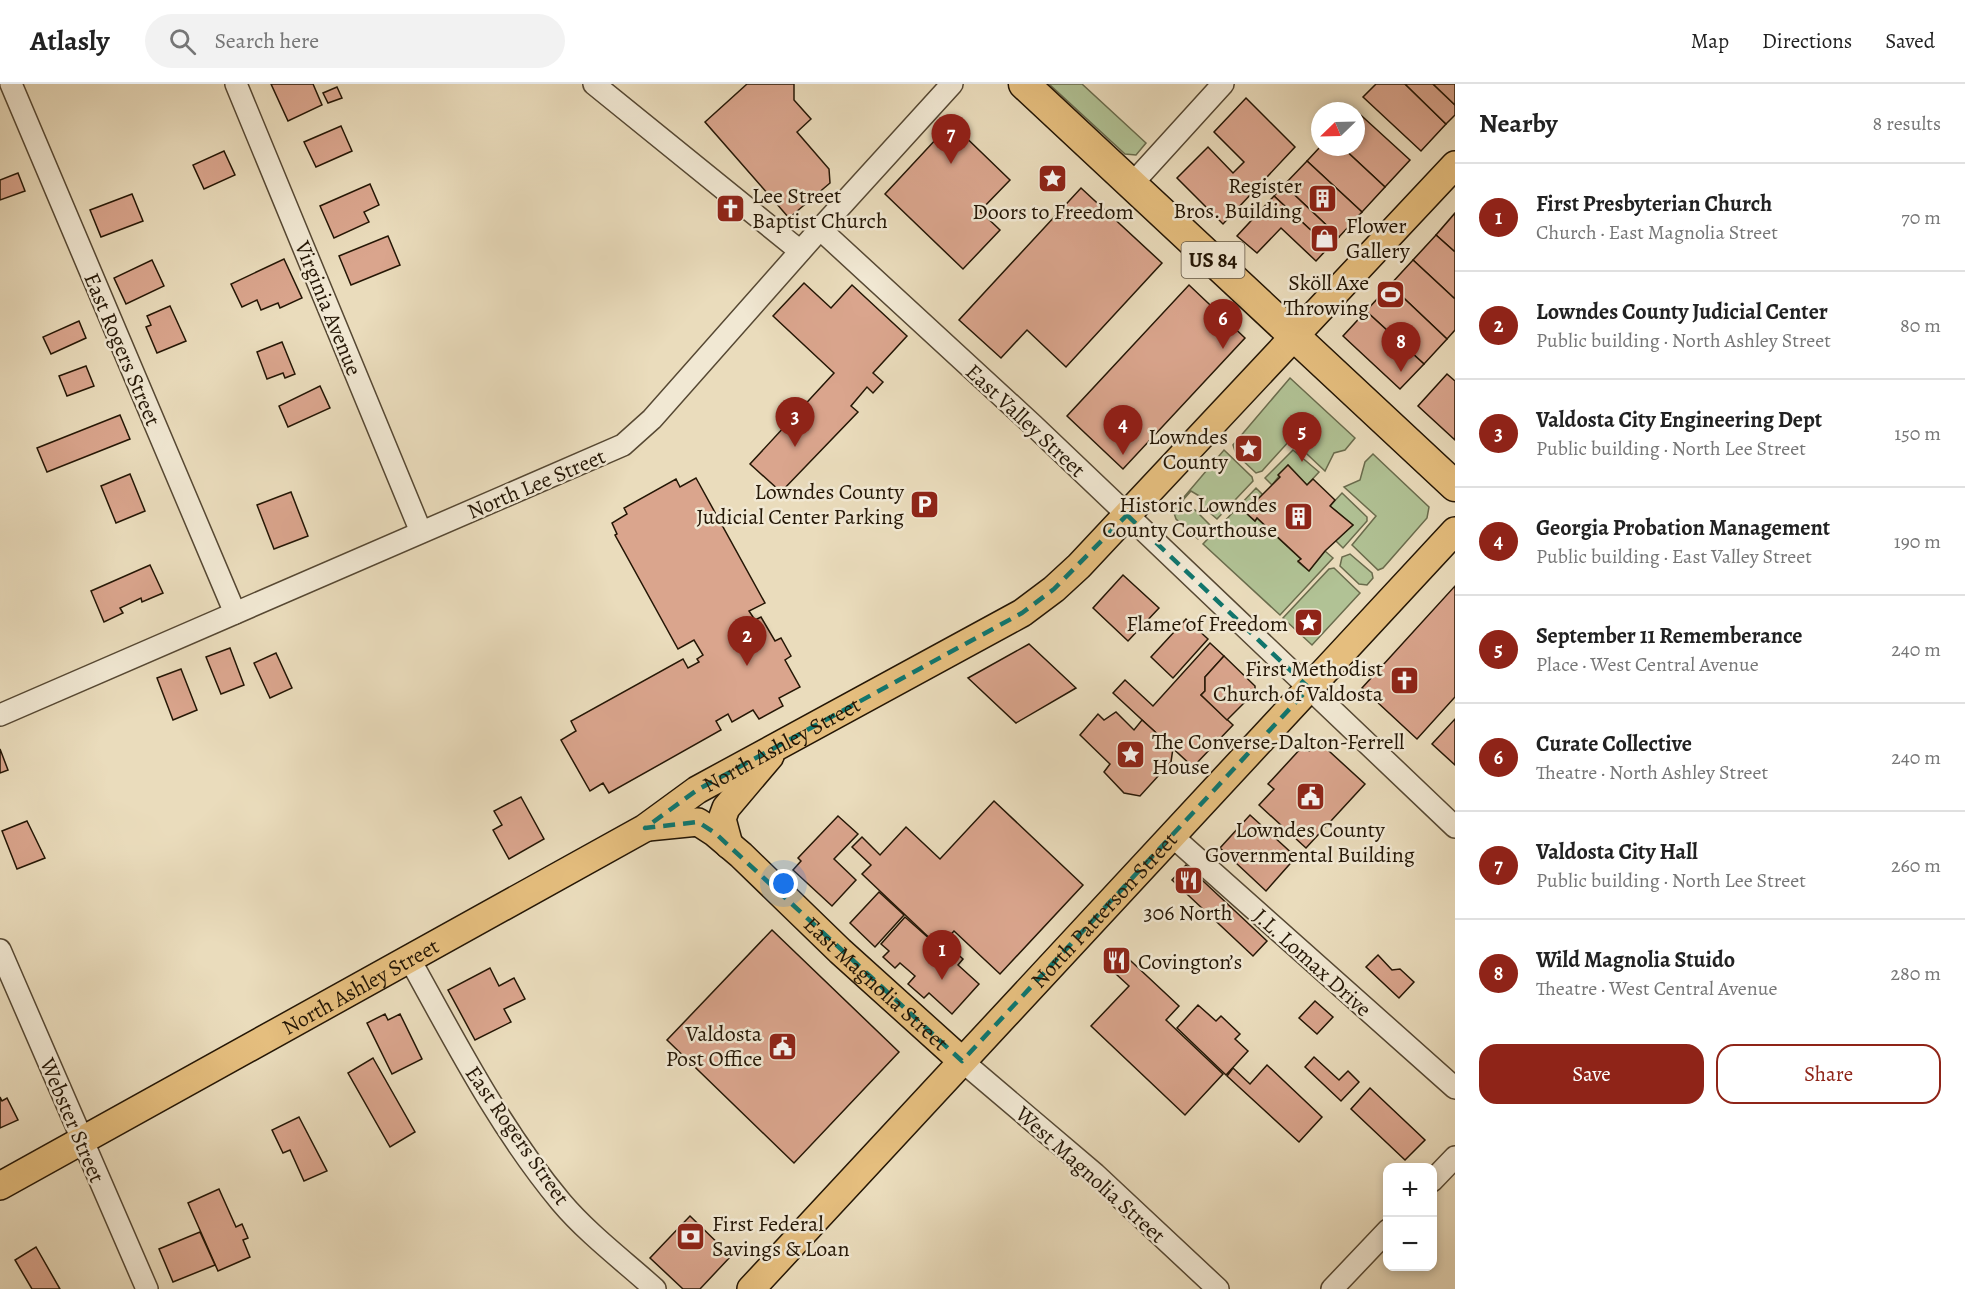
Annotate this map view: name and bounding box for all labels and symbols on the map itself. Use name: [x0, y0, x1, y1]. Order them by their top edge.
north arrow: [1311, 102, 1365, 156]
pin: 7: [932, 115, 970, 164]
place icon: Doors to Freedom: [1037, 163, 1069, 195]
place label: Register Bros. Building: [1173, 171, 1302, 226]
place label: Lee Street Baptist Church: [752, 181, 888, 236]
building icon: Register Bros. Building: [1307, 182, 1339, 214]
church icon: Lee Street Baptist Church: [715, 192, 747, 224]
place label: Doors to Freedom: [972, 197, 1134, 227]
place label: Flower Gallery: [1346, 211, 1410, 266]
shop icon: Flower Gallery: [1309, 222, 1341, 254]
street label: Virginia Avenue: [287, 236, 369, 380]
road number: US 84: [1182, 242, 1244, 278]
street label: East Rogers Street: [76, 268, 168, 431]
place label: Sköll Axe Throwing: [1284, 268, 1369, 323]
sports icon: Sköll Axe Throwing: [1374, 279, 1406, 311]
pin: 6: [1204, 300, 1242, 349]
pin: 8: [1382, 322, 1420, 372]
street label: East Valley Street: [959, 357, 1092, 484]
pin: 3: [776, 398, 814, 447]
pin: 4: [1104, 406, 1142, 455]
pin: 5: [1282, 412, 1322, 462]
place label: Lowndes County: [1148, 422, 1228, 477]
place icon: Lowndes County: [1233, 433, 1265, 465]
street label: North Lee Street: [463, 441, 610, 527]
place label: Lowndes County Judicial Center Parking: [696, 477, 904, 532]
parking icon: Lowndes County Judicial Center Parking: [909, 488, 941, 520]
place label: Historic Lowndes County Courthouse: [1102, 490, 1277, 545]
building icon: Historic Lowndes County Courthouse: [1282, 501, 1314, 533]
place icon: Flame of Freedom: [1293, 607, 1325, 639]
place label: Flame of Freedom: [1126, 609, 1288, 639]
pin: 2: [728, 616, 766, 666]
place label: First Methodist Church of Valdosta: [1213, 654, 1384, 709]
church icon: First Methodist Church of Valdosta: [1388, 665, 1420, 697]
street label: North Ashley Street: [698, 690, 866, 800]
place label: The Converse-Dalton-Ferrell House: [1152, 727, 1404, 782]
place icon: The Converse-Dalton-Ferrell House: [1115, 738, 1147, 770]
public building icon: Lowndes County Governmental Building: [1294, 781, 1326, 813]
place label: Lowndes County Governmental Building: [1205, 815, 1415, 870]
street label: North Patterson Street: [1024, 825, 1184, 995]
restaurant icon: 306 North: [1172, 864, 1204, 896]
your location: [769, 869, 798, 898]
place label: 306 North: [1143, 898, 1233, 928]
street label: J.L. Lomax Drive: [1247, 902, 1378, 1024]
street label: East Magnolia Street: [797, 910, 955, 1058]
pin: 1: [922, 930, 962, 980]
street label: North Ashley Street: [277, 931, 445, 1043]
restaurant icon: Covington’s: [1101, 945, 1133, 977]
place label: Covington’s: [1138, 947, 1242, 977]
place label: Valdosta Post Office: [666, 1019, 763, 1074]
public building icon: Valdosta Post Office: [767, 1030, 799, 1062]
street label: Webster Street: [32, 1053, 112, 1187]
street label: East Rogers Street: [458, 1060, 576, 1211]
street label: West Magnolia Street: [1008, 1099, 1172, 1250]
place label: First Federal Savings & Loan: [712, 1209, 850, 1264]
bank icon: First Federal Savings & Loan: [675, 1220, 707, 1252]

